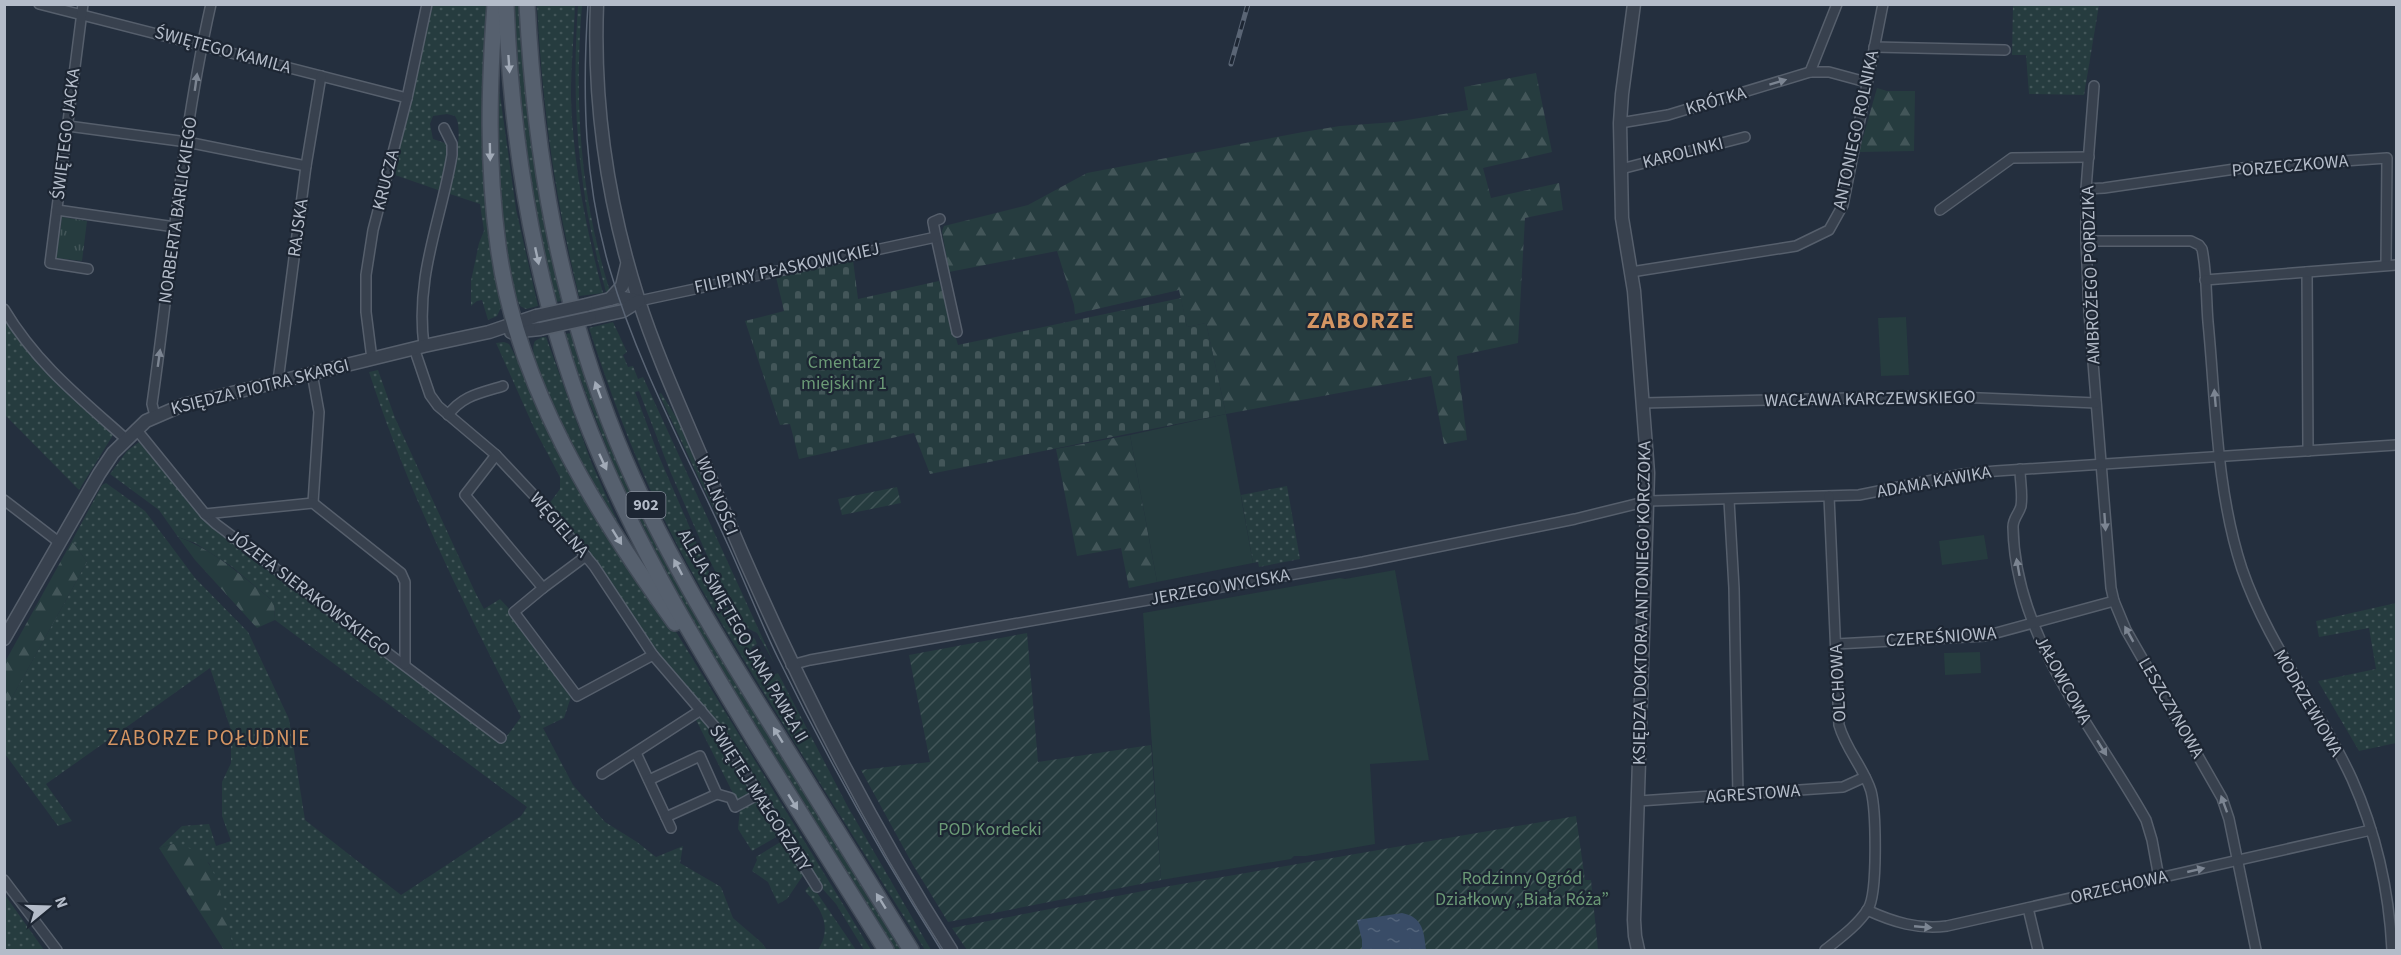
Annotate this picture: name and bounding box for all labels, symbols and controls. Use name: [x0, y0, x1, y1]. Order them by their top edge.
street label: ŚWIĘTEGO KAMILA: [152, 20, 294, 80]
street label: ANTONIEGO ROLNIKA: [1827, 48, 1885, 212]
one-way arrow: [504, 54, 514, 73]
street label: ŚWIĘTEGO JACKA: [46, 67, 86, 201]
one-way arrow: [191, 72, 200, 91]
one-way arrow: [1769, 77, 1787, 86]
street label: KRÓTKA: [1683, 80, 1749, 122]
street label: NORBERTA BARLICKIEGO: [153, 115, 203, 305]
street label: KAROLINKI: [1640, 131, 1726, 175]
one-way arrow: [485, 142, 495, 161]
street label: KRUCZA: [366, 147, 406, 213]
street label: PORZECZKOWA: [2231, 148, 2350, 184]
street label: AMBROŻEGO PORDZIKA: [2075, 185, 2107, 365]
street label: RAJSKA: [282, 197, 314, 259]
street label: FILIPINY PŁASKOWICKIEJ: [692, 236, 882, 300]
one-way arrow: [533, 247, 543, 266]
district label: ZABORZE: [1307, 303, 1415, 338]
one-way arrow: [154, 349, 163, 368]
park label: Cmentarz miejski nr 1: [801, 350, 887, 396]
street label: KSIĘDZA PIOTRA SKARGI: [168, 353, 352, 421]
one-way arrow: [592, 381, 602, 399]
street label: WACŁAWA KARCZEWSKIEGO: [1764, 385, 1976, 413]
one-way arrow: [2210, 388, 2220, 407]
street label: KSIĘDZA DOKTORA ANTONIEGO KORCZOKA: [1627, 440, 1657, 765]
one-way arrow: [598, 453, 608, 471]
street label: WOLNOŚCI: [690, 453, 744, 539]
street label: ADAMA KAWIKA: [1875, 460, 1993, 504]
street label: WĘGIELNA: [524, 487, 595, 563]
road number: 902: [626, 492, 666, 518]
one-way arrow: [2100, 513, 2110, 532]
street label: JÓZEFA SIERAKOWSKIEGO: [222, 523, 396, 663]
street label: ALEJA ŚWIĘTEGO JANA PAWŁA II: [672, 525, 814, 747]
one-way arrow: [612, 529, 623, 545]
one-way arrow: [2014, 557, 2023, 576]
one-way arrow: [673, 559, 683, 576]
street label: JERZEGO WYCISKA: [1148, 562, 1292, 612]
street label: CZEREŚNIOWA: [1885, 621, 1997, 653]
one-way arrow: [2124, 625, 2134, 642]
street label: JAŁOWCOWA: [2028, 631, 2098, 729]
street label: OLCHOWA: [1823, 643, 1853, 723]
street label: MODRZEWIOWA: [2267, 645, 2349, 761]
street label: LESZCZYNOWA: [2132, 653, 2210, 763]
street label: ŚWIĘTEJ MAŁGORZATY: [703, 720, 817, 876]
district label: ZABORZE POŁUDNIE: [107, 723, 311, 753]
one-way arrow: [772, 727, 783, 743]
one-way arrow: [2097, 740, 2108, 756]
street label: AGRESTOWA: [1705, 778, 1801, 810]
one-way arrow: [788, 794, 799, 810]
one-way arrow: [2218, 795, 2228, 813]
park label: POD Kordecki: [938, 817, 1042, 842]
street label: ORZECHOWA: [2068, 864, 2170, 910]
one-way arrow: [2186, 865, 2205, 874]
park label: Rodzinny Ogród Działkowy „Biała Róża”: [1435, 866, 1609, 912]
north arrow: [18, 877, 78, 937]
one-way arrow: [875, 893, 886, 909]
text: N: [49, 894, 73, 911]
one-way arrow: [1914, 922, 1933, 932]

